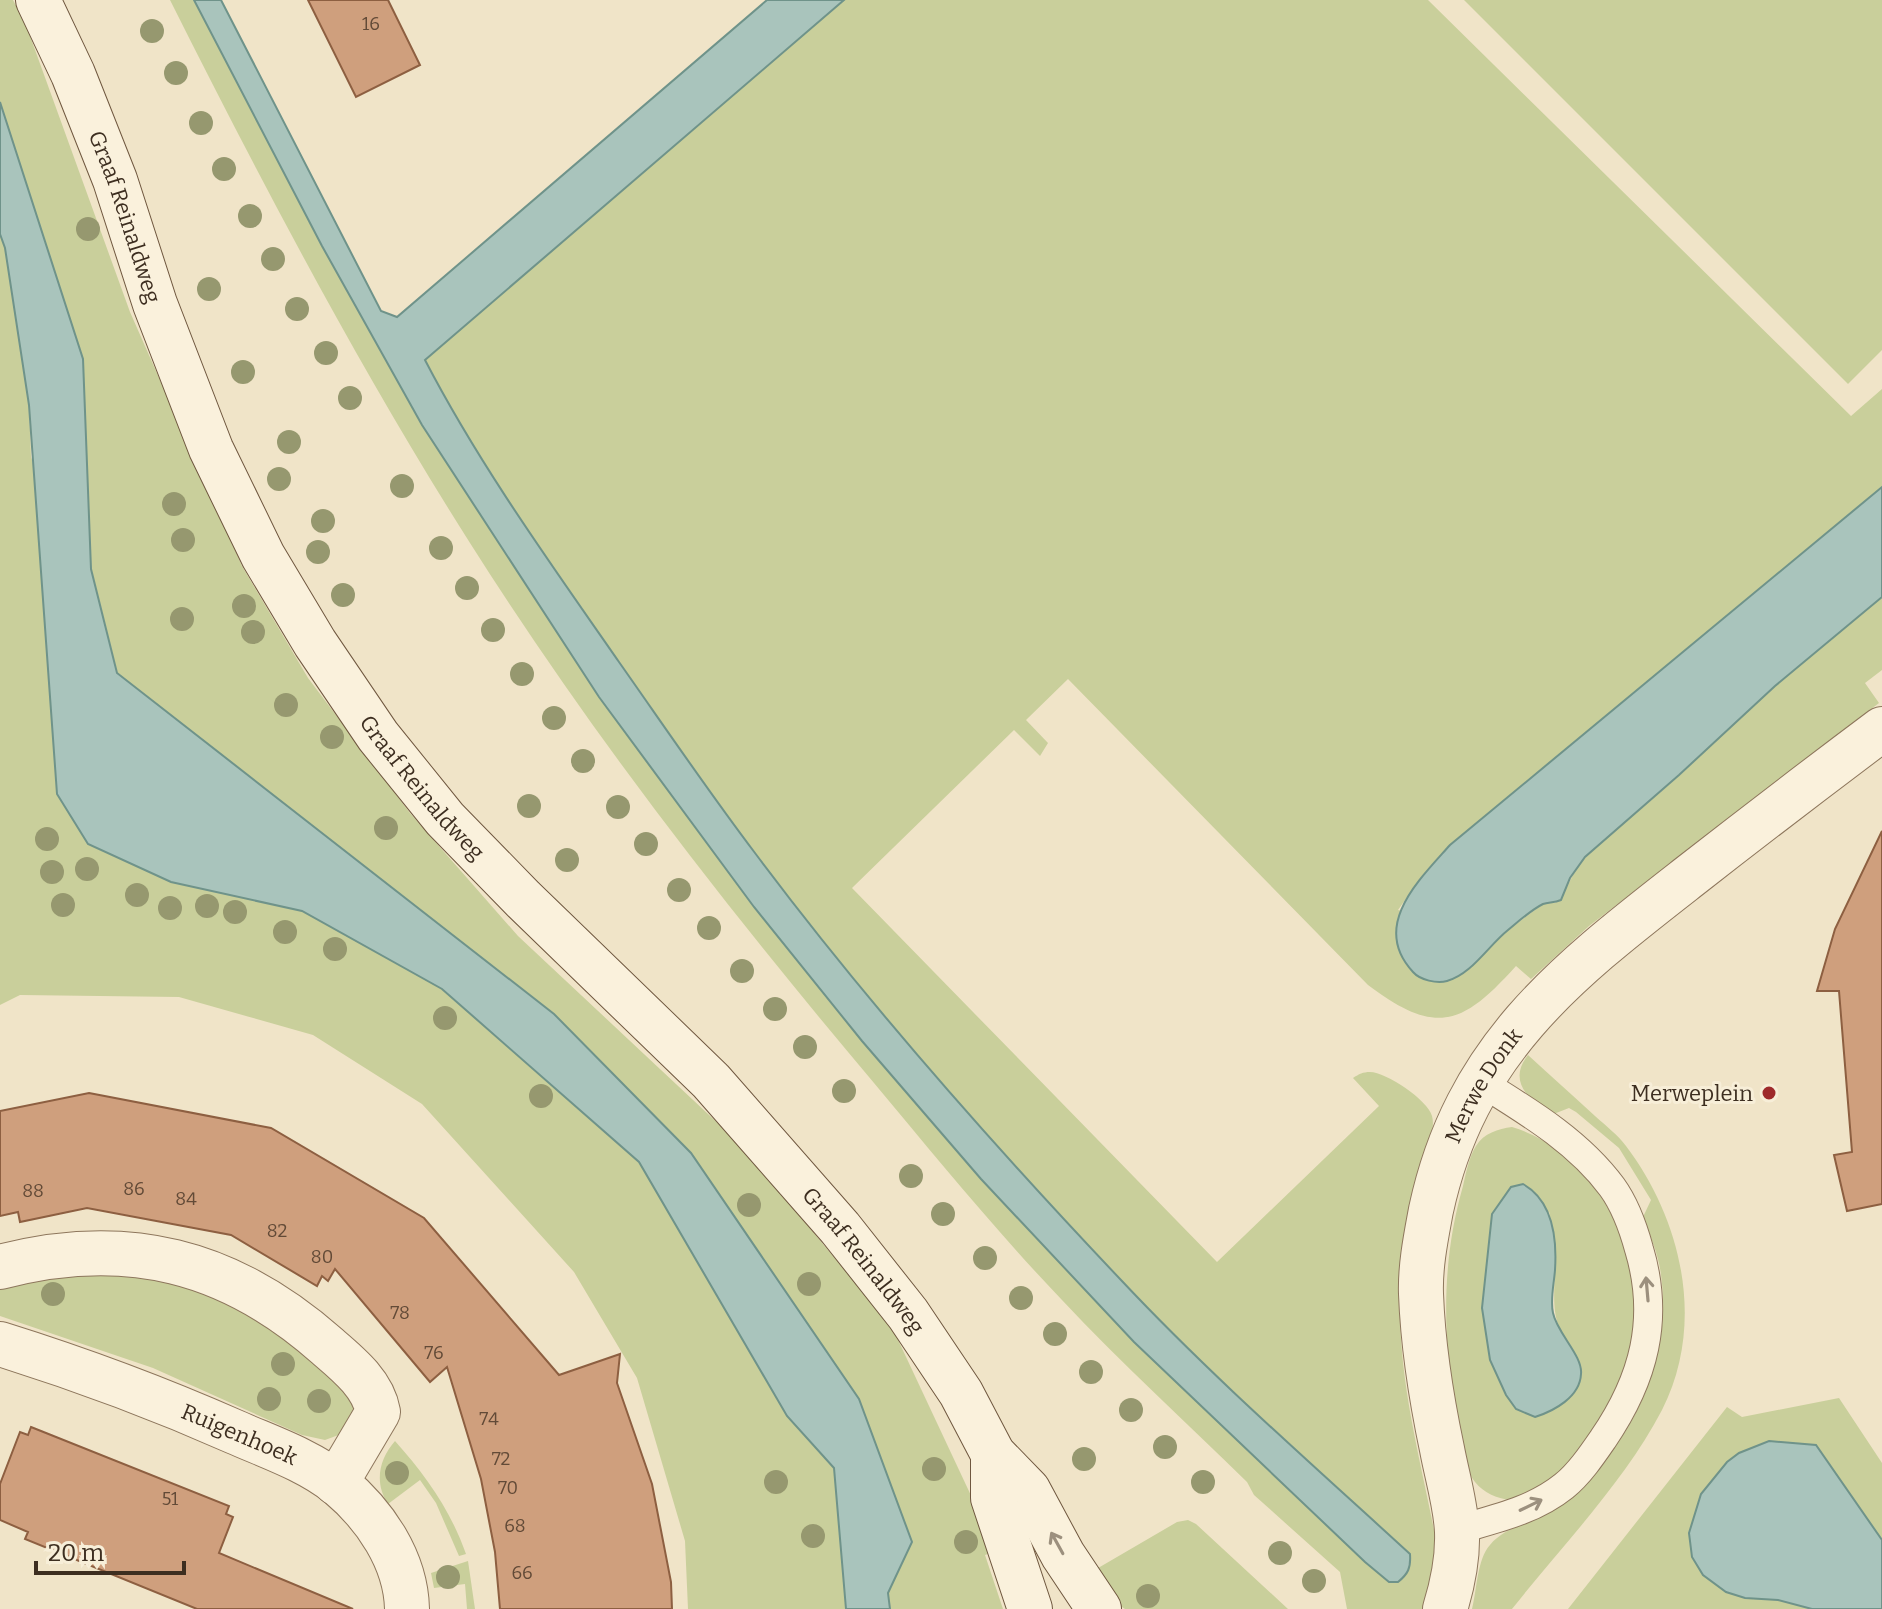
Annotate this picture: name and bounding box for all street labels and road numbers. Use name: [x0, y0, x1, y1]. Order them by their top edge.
street label: Graaf Reinaldweg: [83, 127, 167, 306]
street label: Graaf Reinaldweg: [354, 710, 491, 865]
street label: Merwe Donk: [1439, 1022, 1528, 1147]
street label: Graaf Reinaldweg: [797, 1181, 931, 1339]
street label: Ruigenhoek: [178, 1397, 302, 1471]

